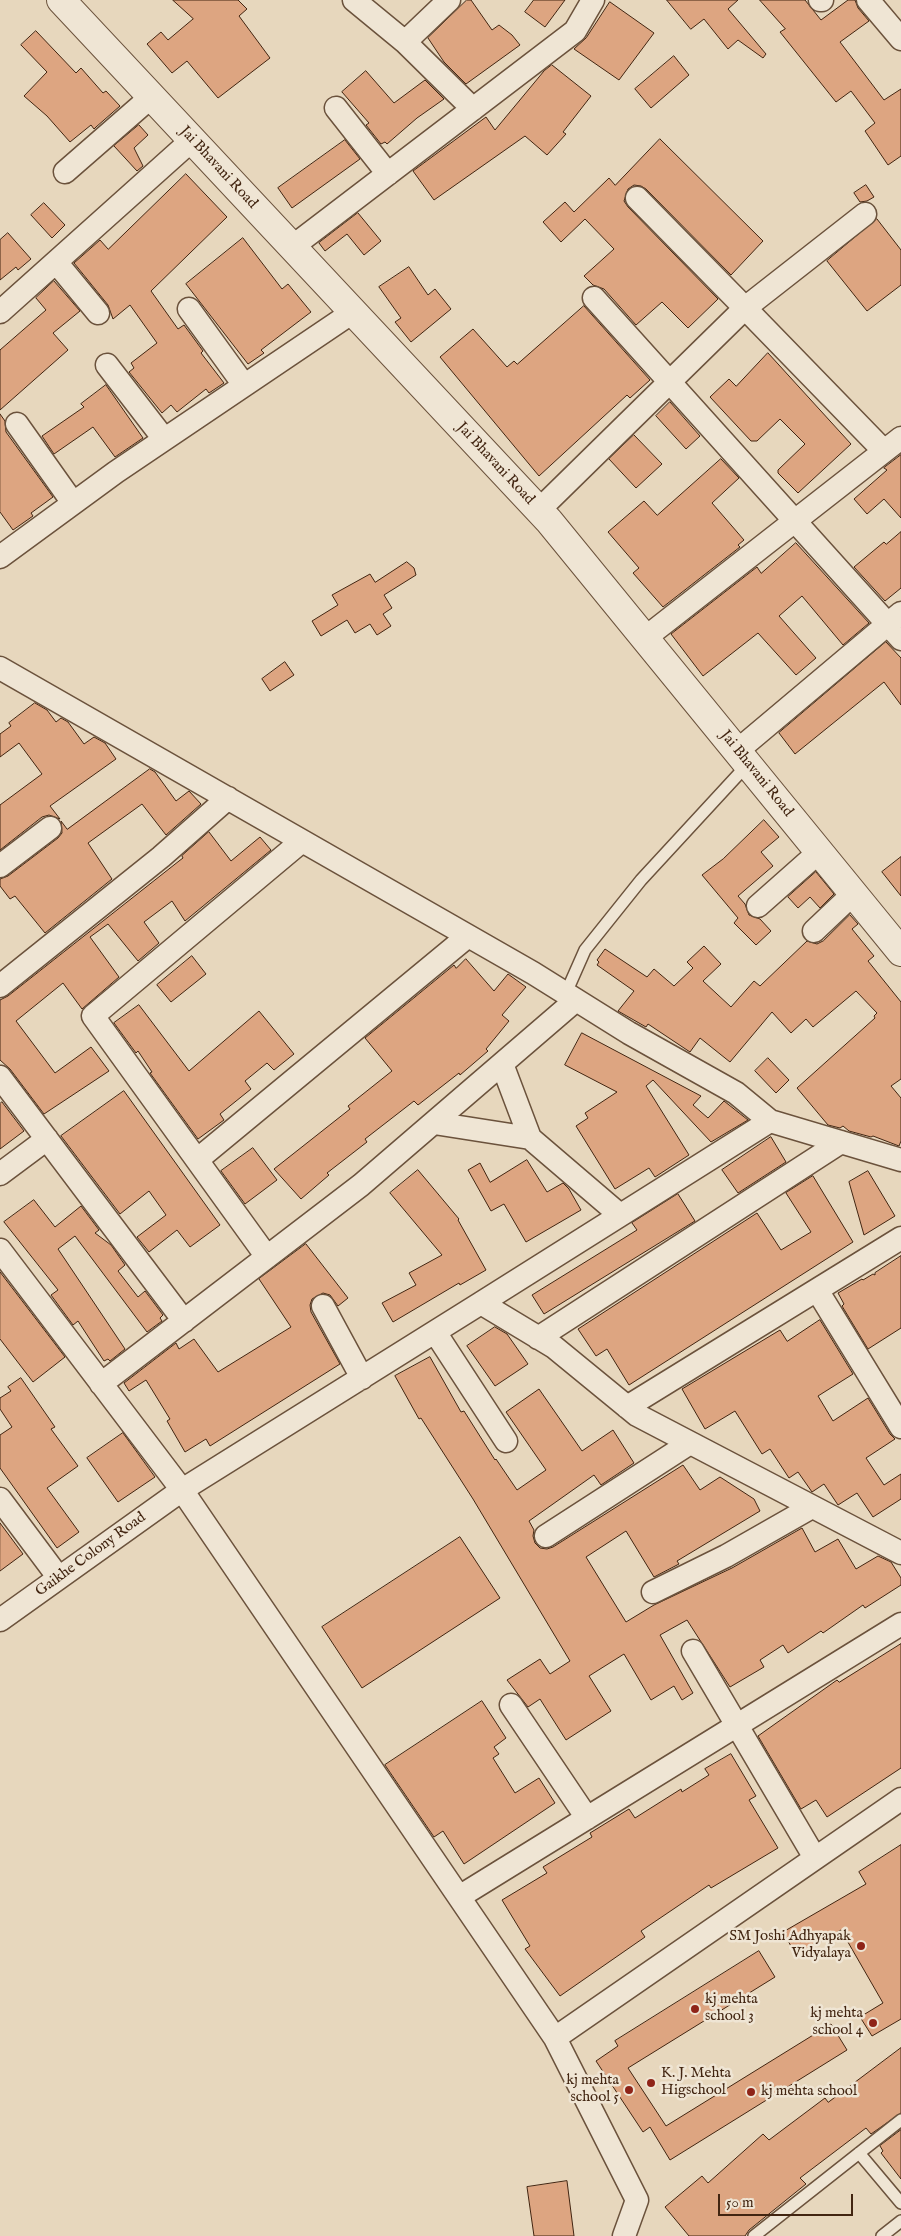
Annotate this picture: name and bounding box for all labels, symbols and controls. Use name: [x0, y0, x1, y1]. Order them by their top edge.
street label: Jai Bhavani Road: [175, 123, 261, 213]
street label: Jai Bhavani Road: [452, 419, 538, 509]
street label: Jai Bhavani Road: [716, 727, 796, 821]
street label: Gaikhe Colony Road: [32, 1509, 150, 1601]
place label: SM Joshi Adhyapak Vidyalaya: [729, 1928, 851, 1963]
marker: SM Joshi Adhyapak Vidyalaya: [855, 1940, 867, 1952]
place label: kj mehta school 3: [705, 1991, 758, 2026]
marker: kj mehta school 3: [689, 2003, 701, 2015]
place label: kj mehta school 4: [810, 2005, 863, 2040]
marker: kj mehta school 4: [867, 2017, 879, 2029]
place label: K. J. Mehta Higschool: [661, 2065, 731, 2100]
place label: kj mehta school 5: [566, 2072, 619, 2107]
marker: K. J. Mehta Higschool: [645, 2077, 657, 2089]
place label: kj mehta school: [761, 2083, 857, 2101]
marker: kj mehta school 5: [623, 2084, 635, 2096]
marker: kj mehta school: [745, 2086, 757, 2098]
scale bar: [721, 2184, 856, 2216]
text: 50 m: [726, 2193, 754, 2212]

